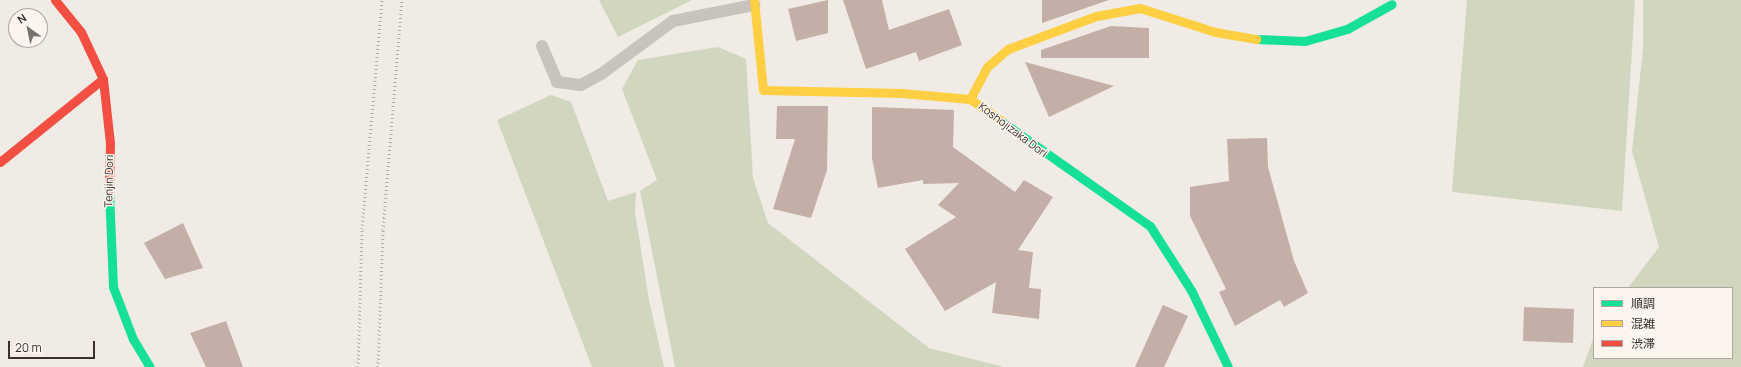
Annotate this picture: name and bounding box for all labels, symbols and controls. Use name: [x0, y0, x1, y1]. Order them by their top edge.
north arrow: [8, 8, 48, 48]
text: N: [14, 10, 29, 27]
street label: Koshojizaka Dori: [976, 100, 1050, 160]
street label: Tenjin Dori: [102, 154, 116, 208]
legend: [1593, 287, 1733, 359]
text: 順調: [1631, 295, 1655, 312]
text: 混雑: [1631, 315, 1655, 332]
scale bar: [10, 333, 97, 359]
text: 渋滞: [1631, 335, 1655, 352]
text: 20 m: [15, 339, 42, 356]

